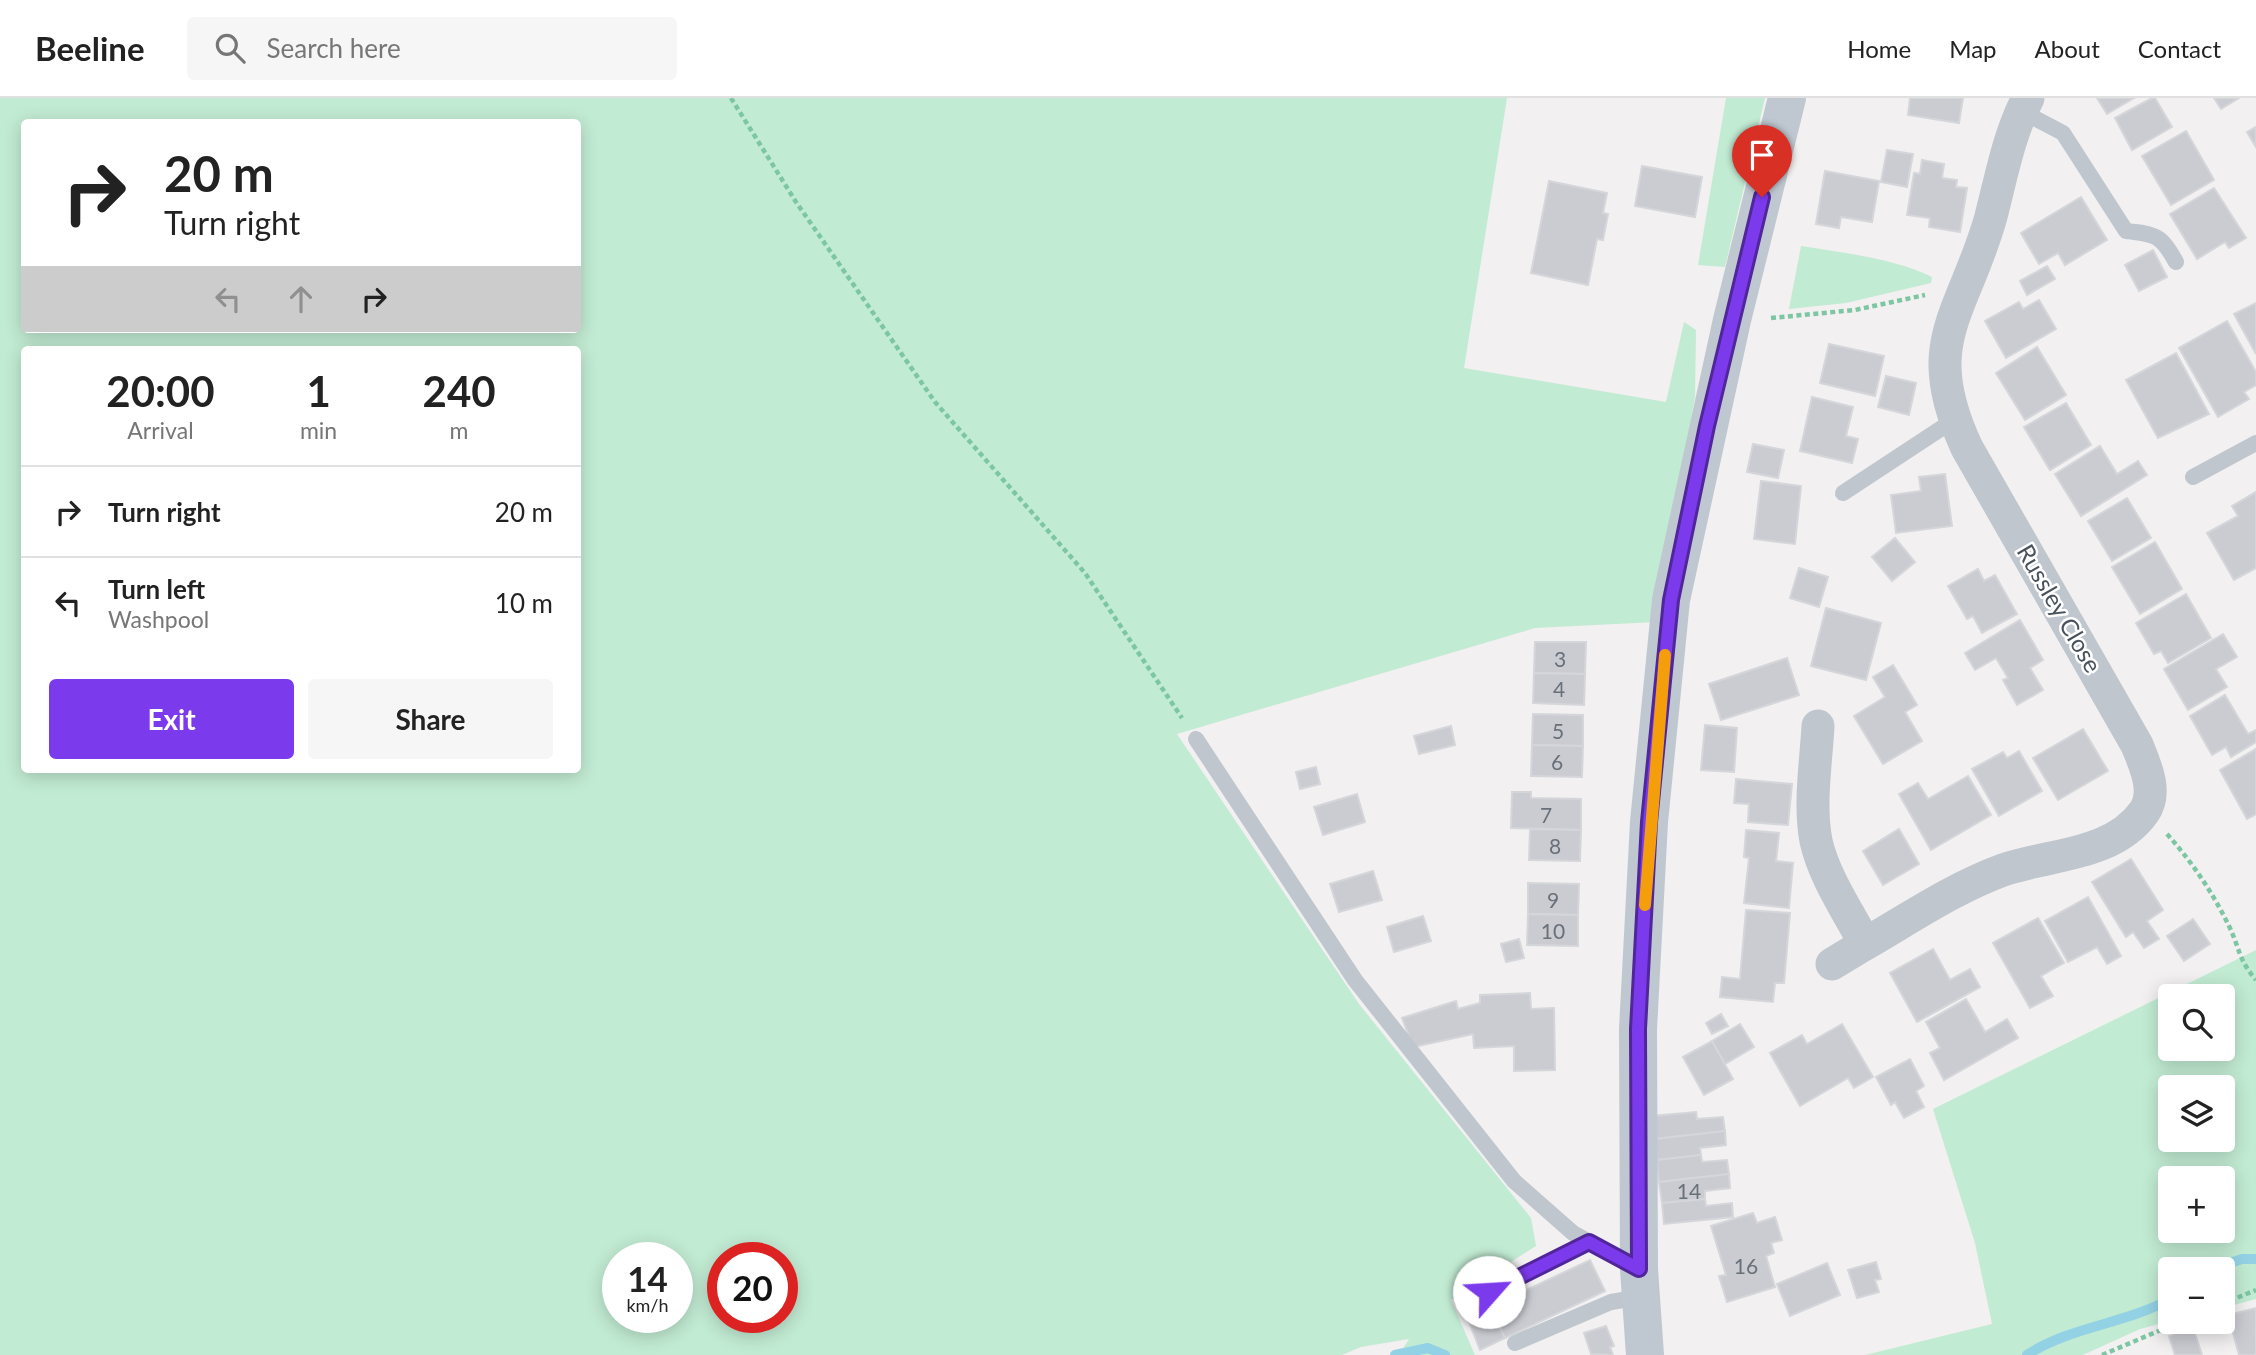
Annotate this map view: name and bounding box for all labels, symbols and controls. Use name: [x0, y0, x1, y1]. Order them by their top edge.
search box: [187, 17, 677, 80]
text: Beeline: [35, 28, 145, 68]
icon: search: [211, 29, 249, 67]
text: Search here: [267, 32, 401, 64]
text: Home: [1847, 34, 1911, 63]
text: Map: [1949, 34, 1997, 63]
text: About: [2035, 34, 2100, 63]
text: Contact: [2138, 34, 2221, 63]
pin: [1732, 125, 1792, 197]
icon: arrive: [1743, 136, 1781, 174]
text: 20 m: [164, 144, 274, 202]
icon: right: [49, 147, 140, 238]
text: Turn right: [164, 203, 300, 242]
icon: left: [209, 280, 247, 318]
icon: ahead: [282, 280, 320, 318]
icon: right: [355, 280, 393, 318]
text: 20:00: [106, 366, 215, 416]
text: 1: [306, 366, 331, 416]
text: 240: [423, 366, 496, 416]
text: Arrival: [127, 416, 194, 444]
text: min: [300, 416, 337, 444]
text: m: [450, 416, 469, 444]
icon: right: [49, 493, 87, 531]
text: Turn right: [108, 496, 221, 528]
text: 20 m: [495, 496, 553, 528]
street label: Russley Close: [2012, 539, 2108, 677]
text: Turn left: [108, 573, 205, 605]
icon: left: [49, 584, 87, 622]
text: 10 m: [495, 587, 553, 619]
text: Washpool: [108, 605, 209, 633]
house number: 3: [1554, 646, 1566, 671]
house number: 4: [1553, 676, 1565, 701]
button: Exit: [49, 679, 294, 759]
button: Share: [308, 679, 553, 759]
house number: 5: [1552, 718, 1564, 743]
house number: 6: [1551, 749, 1563, 774]
house number: 7: [1540, 802, 1552, 827]
house number: 8: [1549, 833, 1561, 858]
house number: 9: [1547, 887, 1559, 912]
house number: 10: [1541, 918, 1565, 943]
map controls: [2158, 984, 2235, 1334]
button: search: [2158, 984, 2235, 1061]
button: layers: [2158, 1075, 2235, 1152]
button: +: [2158, 1166, 2235, 1243]
house number: 14: [1677, 1178, 1701, 1203]
speed limit sign: 20: [707, 1242, 798, 1333]
house number: 16: [1734, 1253, 1758, 1278]
position arrow: [1452, 1255, 1526, 1329]
text: 14: [627, 1257, 668, 1299]
button: −: [2158, 1257, 2235, 1334]
text: km/h: [626, 1294, 669, 1316]

